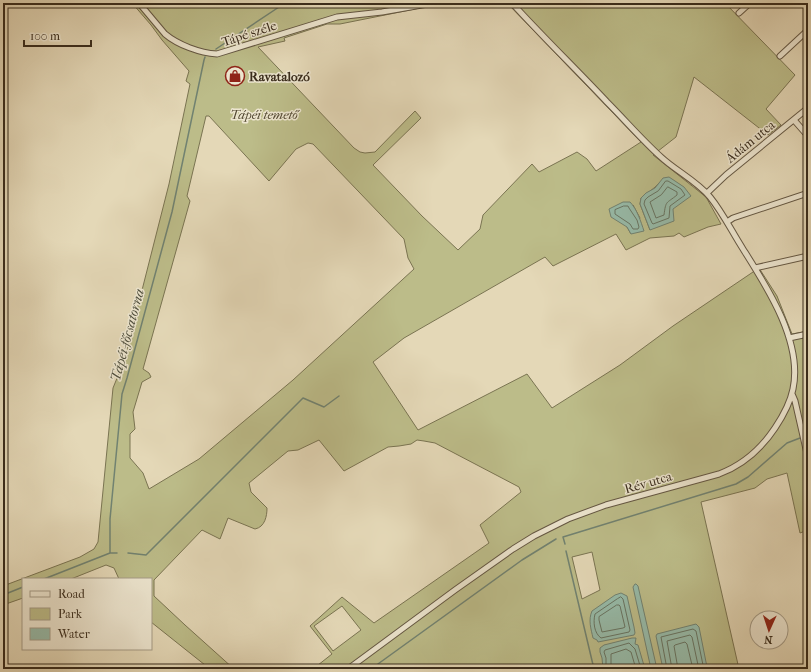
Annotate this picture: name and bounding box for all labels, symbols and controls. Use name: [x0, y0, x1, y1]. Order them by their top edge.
street label: Tápé széle: [220, 17, 279, 49]
scale bar: [24, 22, 91, 48]
text: 100 m: [30, 29, 60, 43]
shop icon: Ravatalozó: [224, 65, 246, 87]
place label: Ravatalozó: [249, 69, 310, 84]
park label: Tápéi temető: [230, 107, 300, 122]
street label: Ádám utca: [722, 116, 779, 166]
water label: Tápéi-főcsatorna: [107, 287, 148, 383]
street label: Rév utca: [623, 468, 674, 496]
legend: [22, 578, 152, 650]
text: Road: [58, 587, 85, 601]
text: Park: [58, 607, 83, 621]
north arrow: [749, 610, 789, 650]
text: Water: [57, 627, 91, 641]
text: N: [763, 633, 773, 646]

